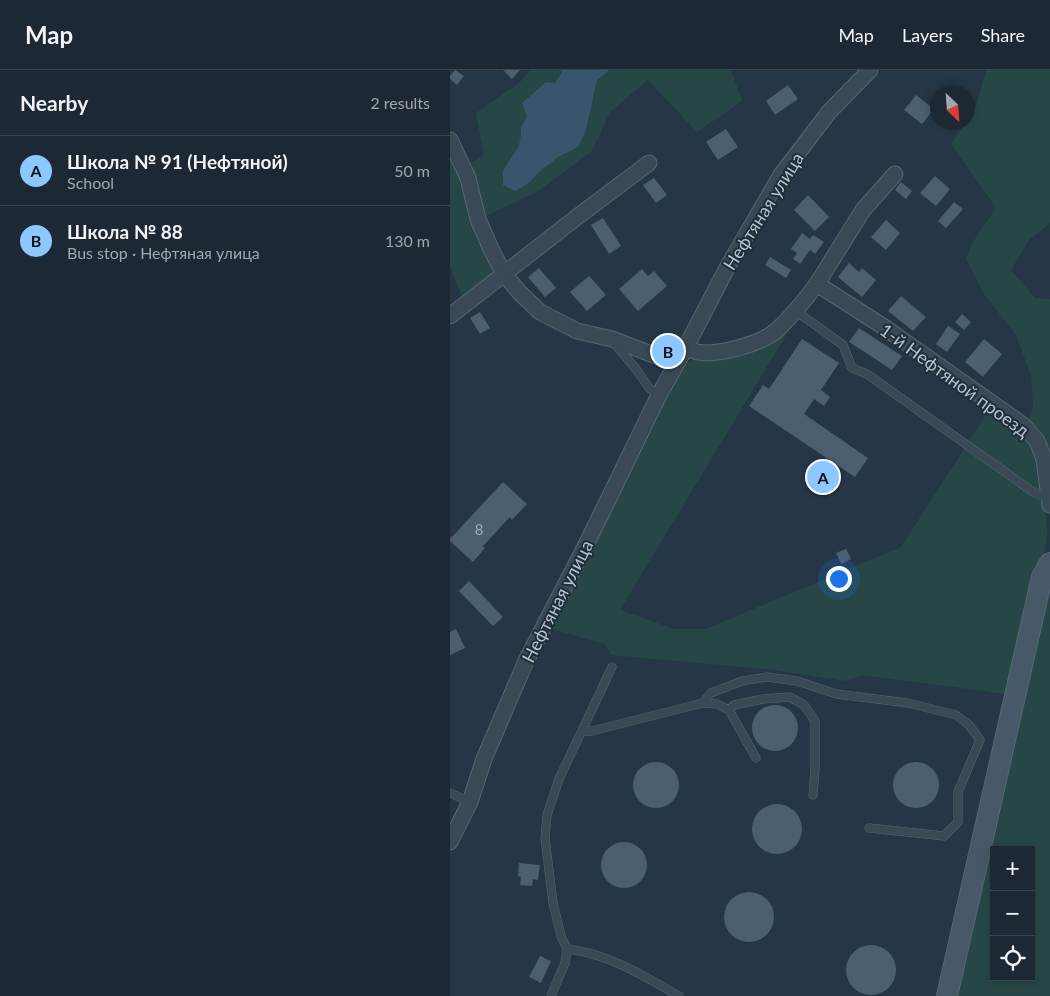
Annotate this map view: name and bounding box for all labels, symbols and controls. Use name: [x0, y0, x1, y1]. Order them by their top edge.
text: Map: [25, 20, 73, 49]
text: Map: [838, 24, 874, 46]
text: Layers: [902, 24, 953, 46]
text: Share: [981, 24, 1025, 46]
north arrow: [930, 85, 975, 130]
text: Nearby: [20, 90, 88, 115]
text: 2 results: [370, 93, 430, 112]
street label: Нефтяная улица: [718, 148, 808, 274]
text: Школа № 91 (Нефтяной): [67, 150, 288, 173]
text: A: [30, 161, 42, 180]
text: 50 m: [394, 161, 430, 180]
text: School: [67, 173, 114, 192]
text: Школа № 88: [67, 220, 183, 243]
text: B: [31, 231, 41, 250]
text: 130 m: [385, 231, 430, 250]
text: Bus stop · Нефтяная улица: [67, 243, 260, 262]
street label: 1-й Нефтяной проезд: [876, 318, 1034, 442]
pin: B: [652, 332, 684, 370]
pin: A: [807, 458, 839, 496]
house number: 8: [475, 520, 483, 538]
street label: Нефтяная улица: [517, 536, 597, 666]
your location: [826, 566, 852, 592]
map controls: [990, 846, 1035, 981]
button: +: [990, 846, 1035, 891]
button: −: [990, 891, 1035, 936]
button: locate: [990, 936, 1035, 981]

